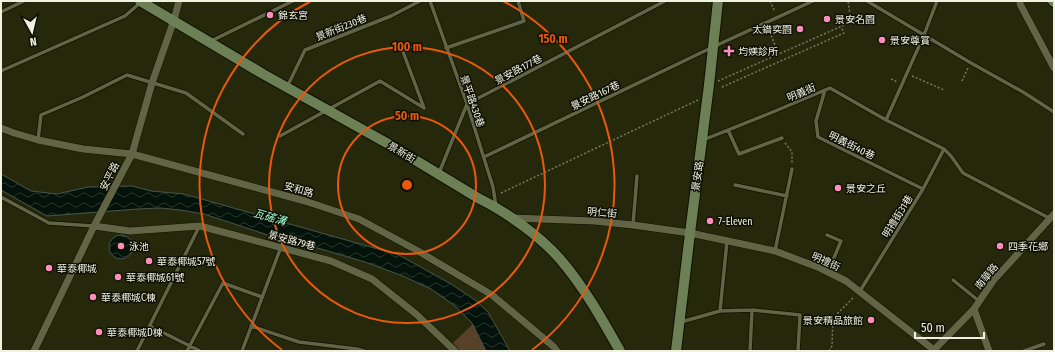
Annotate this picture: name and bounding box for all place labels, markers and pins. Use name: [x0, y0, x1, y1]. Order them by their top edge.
marker: 錦玄宮: [265, 10, 275, 20]
place label: 錦玄宮: [278, 10, 308, 22]
marker: 景安名園: [822, 14, 832, 24]
place label: 景安名園: [835, 14, 875, 26]
place label: 太鐠奕園: [752, 24, 792, 36]
marker: 太鐠奕園: [795, 24, 805, 34]
marker: 景安尊賞: [877, 35, 887, 45]
place label: 景安尊賞: [890, 35, 930, 47]
marker: 均媄診所: [723, 45, 735, 57]
place label: 均媄診所: [738, 46, 778, 58]
centre of rings: [400, 178, 414, 192]
marker: 景安之丘: [833, 183, 843, 193]
place label: 景安之丘: [846, 183, 886, 195]
marker: 7-Eleven: [705, 216, 715, 226]
place label: 7-Eleven: [718, 216, 752, 228]
marker: 泳池: [116, 241, 126, 251]
place label: 泳池: [129, 241, 149, 253]
marker: 四季花鄉: [995, 241, 1005, 251]
place label: 四季花鄉: [1008, 241, 1048, 253]
marker: 華泰椰城57號: [144, 256, 154, 266]
place label: 華泰椰城57號: [157, 256, 215, 268]
marker: 華泰椰城: [44, 263, 54, 273]
place label: 華泰椰城: [57, 263, 97, 275]
marker: 華泰椰城61號: [113, 272, 123, 282]
place label: 華泰椰城61號: [126, 272, 184, 284]
marker: 華泰椰城C棟: [88, 292, 98, 302]
place label: 華泰椰城C棟: [101, 292, 156, 304]
place label: 景安精品旅館: [803, 315, 863, 327]
marker: 景安精品旅館: [866, 315, 876, 325]
marker: 華泰椰城D棟: [94, 327, 104, 337]
place label: 華泰椰城D棟: [107, 327, 163, 339]

